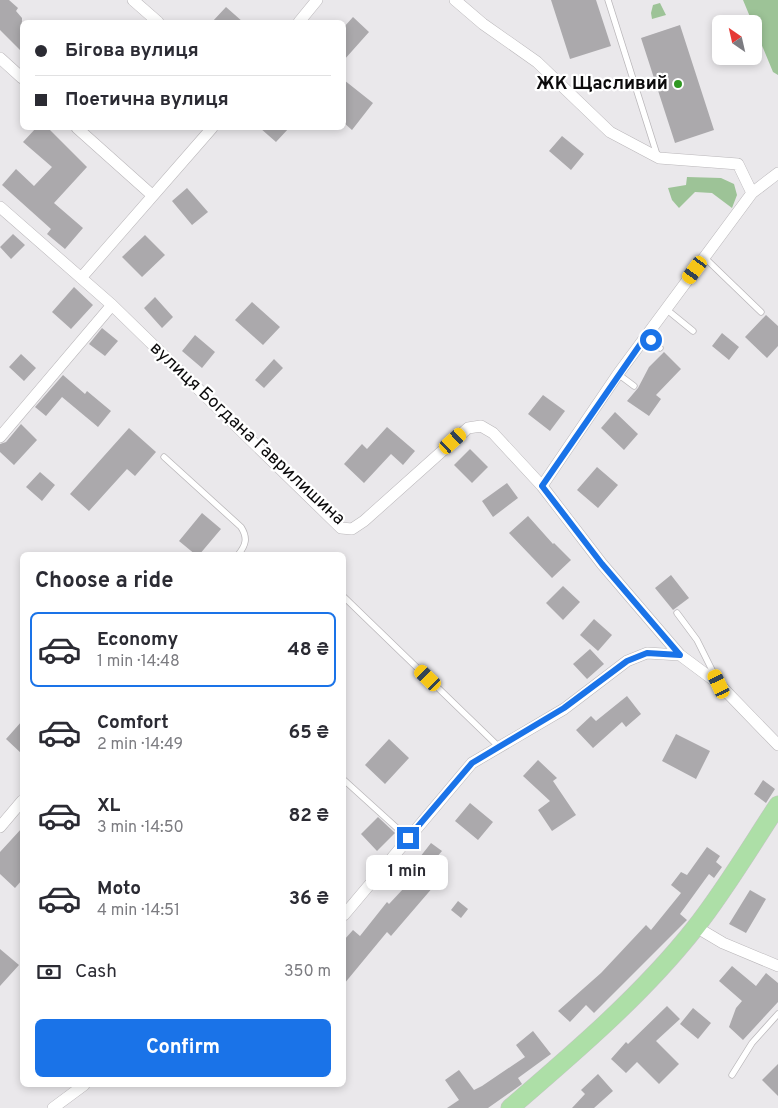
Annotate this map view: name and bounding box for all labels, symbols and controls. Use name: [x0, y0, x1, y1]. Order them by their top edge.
north arrow: [712, 15, 762, 65]
map controls: [712, 15, 762, 65]
text: Бігова вулиця: [65, 39, 199, 63]
place label: ЖК Щасливий: [536, 73, 668, 96]
marker: ЖК Щасливий: [672, 78, 684, 90]
text: Поетична вулиця: [65, 88, 229, 112]
car: [680, 253, 709, 287]
route start: [640, 329, 662, 351]
street label: вулиця Богдана Гаврилишина: [144, 337, 350, 531]
car: [436, 425, 469, 457]
text: Choose a ride: [35, 568, 173, 595]
icon: car: [37, 627, 82, 672]
text: Economy: [97, 628, 178, 652]
text: 48 ₴: [288, 638, 329, 662]
text: 1 min · 14:48: [97, 652, 180, 672]
car: [411, 662, 444, 694]
car: [705, 667, 732, 701]
icon: car: [37, 710, 82, 755]
text: Comfort: [97, 711, 169, 735]
text: 65 ₴: [288, 721, 329, 745]
text: 2 min · 14:49: [97, 735, 183, 755]
icon: car: [37, 793, 82, 838]
text: XL: [97, 794, 120, 818]
text: 82 ₴: [289, 804, 329, 828]
text: 3 min · 14:50: [97, 818, 184, 838]
route end: [397, 827, 419, 849]
callout: 1 min: [367, 856, 449, 890]
text: 1 min: [388, 862, 426, 882]
icon: car: [37, 876, 82, 921]
text: Moto: [97, 877, 141, 901]
text: 36 ₴: [289, 887, 329, 911]
text: 4 min · 14:51: [97, 901, 180, 921]
icon: cash: [35, 958, 63, 986]
text: Cash: [75, 960, 117, 984]
text: 350 m: [284, 962, 331, 982]
button: Confirm: [35, 1019, 331, 1077]

